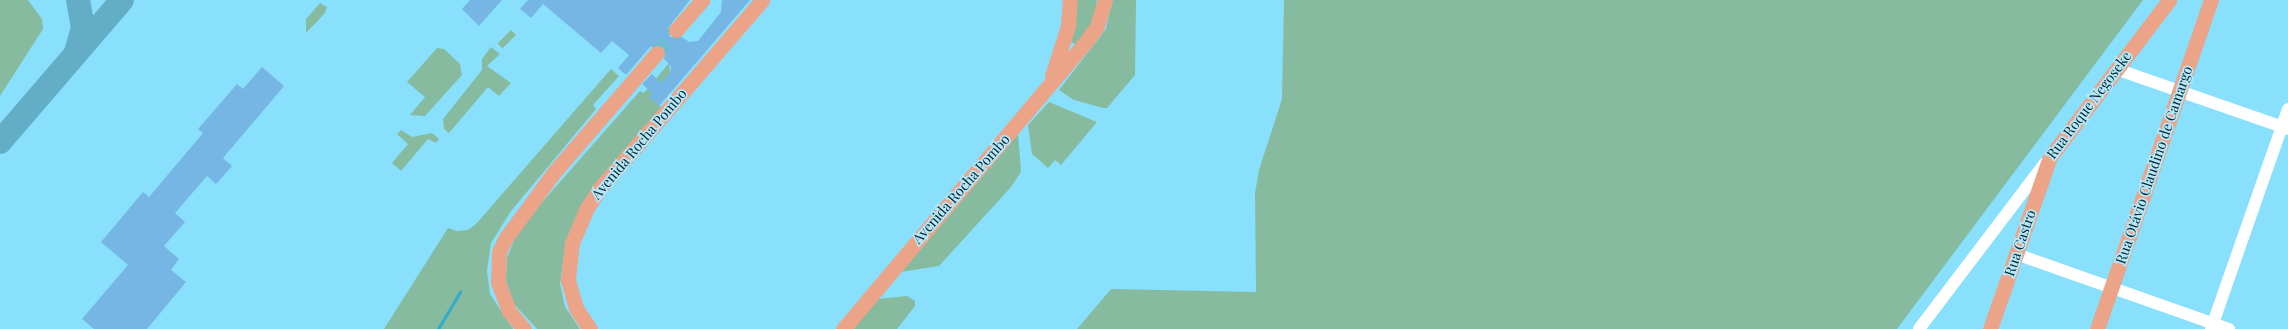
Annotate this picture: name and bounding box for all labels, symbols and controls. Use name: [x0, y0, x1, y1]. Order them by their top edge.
street label: Rua Roque Negoseke: [2043, 48, 2135, 162]
street label: Rua Otávio Claudino de Camargo: [2112, 64, 2196, 266]
street label: Avenida Rocha Pombo: [588, 85, 690, 203]
street label: Avenida Rocha Pombo: [909, 131, 1013, 247]
street label: Rua Castro: [2001, 208, 2039, 278]

